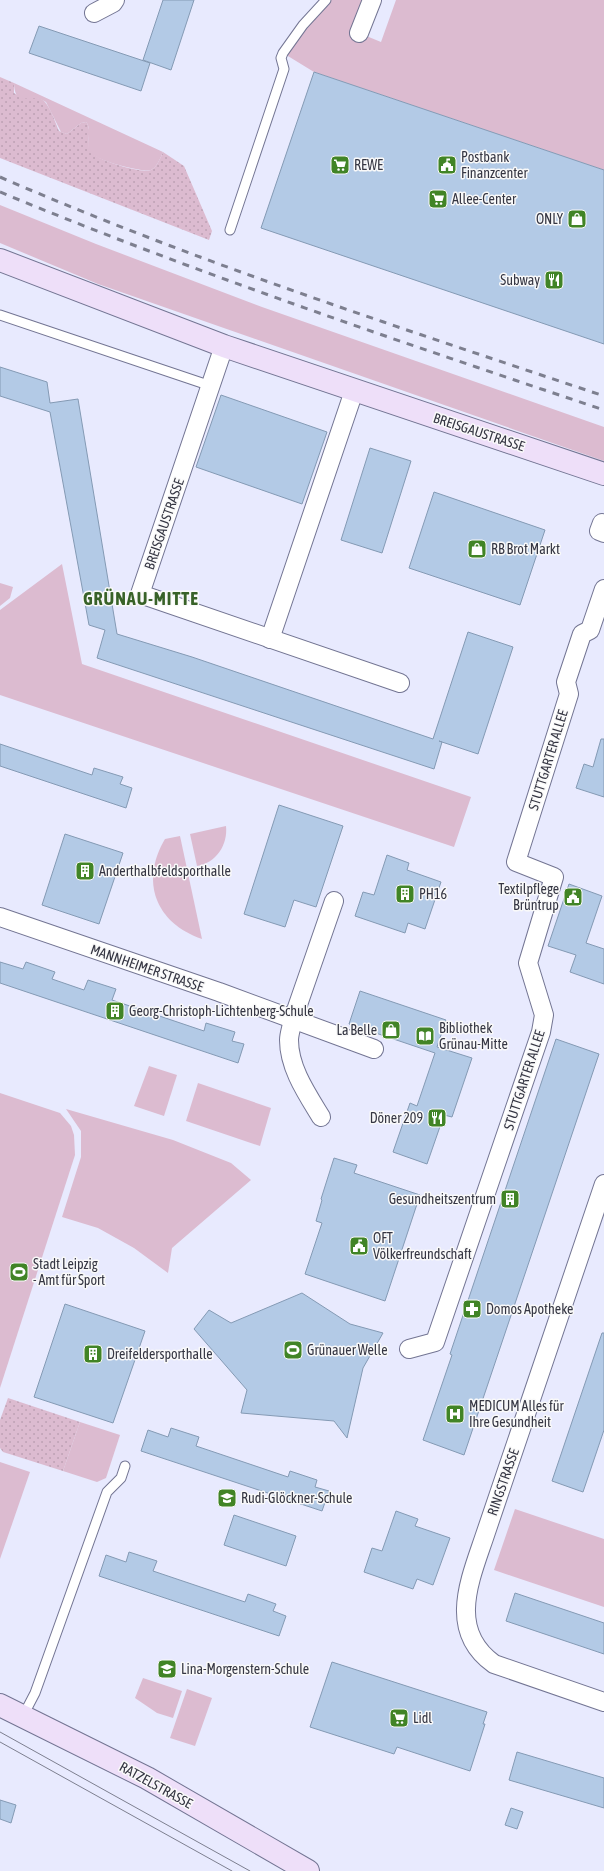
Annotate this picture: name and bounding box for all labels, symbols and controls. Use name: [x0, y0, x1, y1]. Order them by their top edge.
place label: Postbank Finanzcenter: [461, 149, 528, 181]
supermarket icon: REWE: [329, 154, 351, 176]
public building icon: Postbank Finanzcenter: [436, 154, 458, 176]
place label: REWE: [354, 157, 383, 173]
supermarket icon: Allee-Center: [427, 188, 449, 210]
place label: Allee-Center: [452, 191, 517, 207]
shop icon: ONLY: [566, 208, 588, 230]
place label: ONLY: [536, 211, 564, 227]
restaurant icon: Subway: [543, 269, 565, 291]
place label: Subway: [500, 272, 540, 288]
street label: BREISGAUSTRASSE: [431, 410, 527, 454]
street label: BREISGAUSTRASSE: [141, 476, 187, 572]
shop icon: RB Brot Markt: [466, 538, 488, 560]
place label: RB Brot Markt: [491, 541, 560, 557]
district label: GRÜNAU-MITTE: [83, 588, 199, 609]
street label: STUTTGARTER ALLEE: [525, 708, 571, 812]
building icon: Anderthalbfeldsporthalle: [74, 860, 96, 882]
place label: Anderthalbfeldsporthalle: [99, 863, 231, 879]
place label: Textilpflege Brüntrup: [498, 881, 559, 913]
building icon: PH16: [394, 883, 416, 905]
place label: PH16: [419, 886, 448, 902]
public building icon: Textilpflege Brüntrup: [562, 886, 584, 908]
street label: MANNHEIMER STRASSE: [88, 941, 206, 995]
building icon: Georg-Christoph-Lichtenberg-Schule: [104, 1000, 126, 1022]
place label: Georg-Christoph-Lichtenberg-Schule: [129, 1003, 314, 1019]
shop icon: La Belle: [380, 1019, 402, 1041]
place label: Bibliothek Grünau-Mitte: [439, 1020, 508, 1052]
place label: La Belle: [337, 1022, 377, 1038]
library icon: Bibliothek Grünau-Mitte: [414, 1025, 436, 1047]
street label: STUTTGARTER ALLEE: [500, 1028, 548, 1132]
restaurant icon: Döner 209: [426, 1107, 448, 1129]
place label: Döner 209: [370, 1110, 423, 1126]
building icon: Gesundheitszentrum: [499, 1188, 521, 1210]
place label: Gesundheitszentrum: [389, 1191, 496, 1207]
place label: OFT Völkerfreundschaft: [373, 1230, 472, 1262]
public building icon: OFT Völkerfreundschaft: [348, 1235, 370, 1257]
place label: Stadt Leipzig - Amt für Sport: [33, 1256, 105, 1288]
sports icon: Stadt Leipzig - Amt für Sport: [8, 1261, 30, 1283]
pharmacy icon: Domos Apotheke: [461, 1298, 483, 1320]
place label: Domos Apotheke: [486, 1301, 573, 1317]
sports icon: Grünauer Welle: [282, 1339, 304, 1361]
place label: Grünauer Welle: [307, 1342, 388, 1358]
building icon: Dreifeldersporthalle: [82, 1343, 104, 1365]
place label: Dreifeldersporthalle: [107, 1346, 213, 1362]
place label: MEDICUM Alles für Ihre Gesundheit: [469, 1398, 565, 1430]
hospital icon: MEDICUM Alles für Ihre Gesundheit: [444, 1403, 466, 1425]
street label: RINGSTRASSE: [484, 1446, 522, 1518]
school or university icon: Rudi-Glöckner-Schule: [216, 1487, 238, 1509]
place label: Rudi-Glöckner-Schule: [241, 1490, 352, 1506]
school or university icon: Lina-Morgenstern-Schule: [156, 1658, 178, 1680]
place label: Lina-Morgenstern-Schule: [181, 1661, 309, 1677]
supermarket icon: Lidl: [388, 1707, 410, 1729]
place label: Lidl: [413, 1710, 432, 1726]
street label: RATZELSTRASSE: [117, 1758, 195, 1812]

